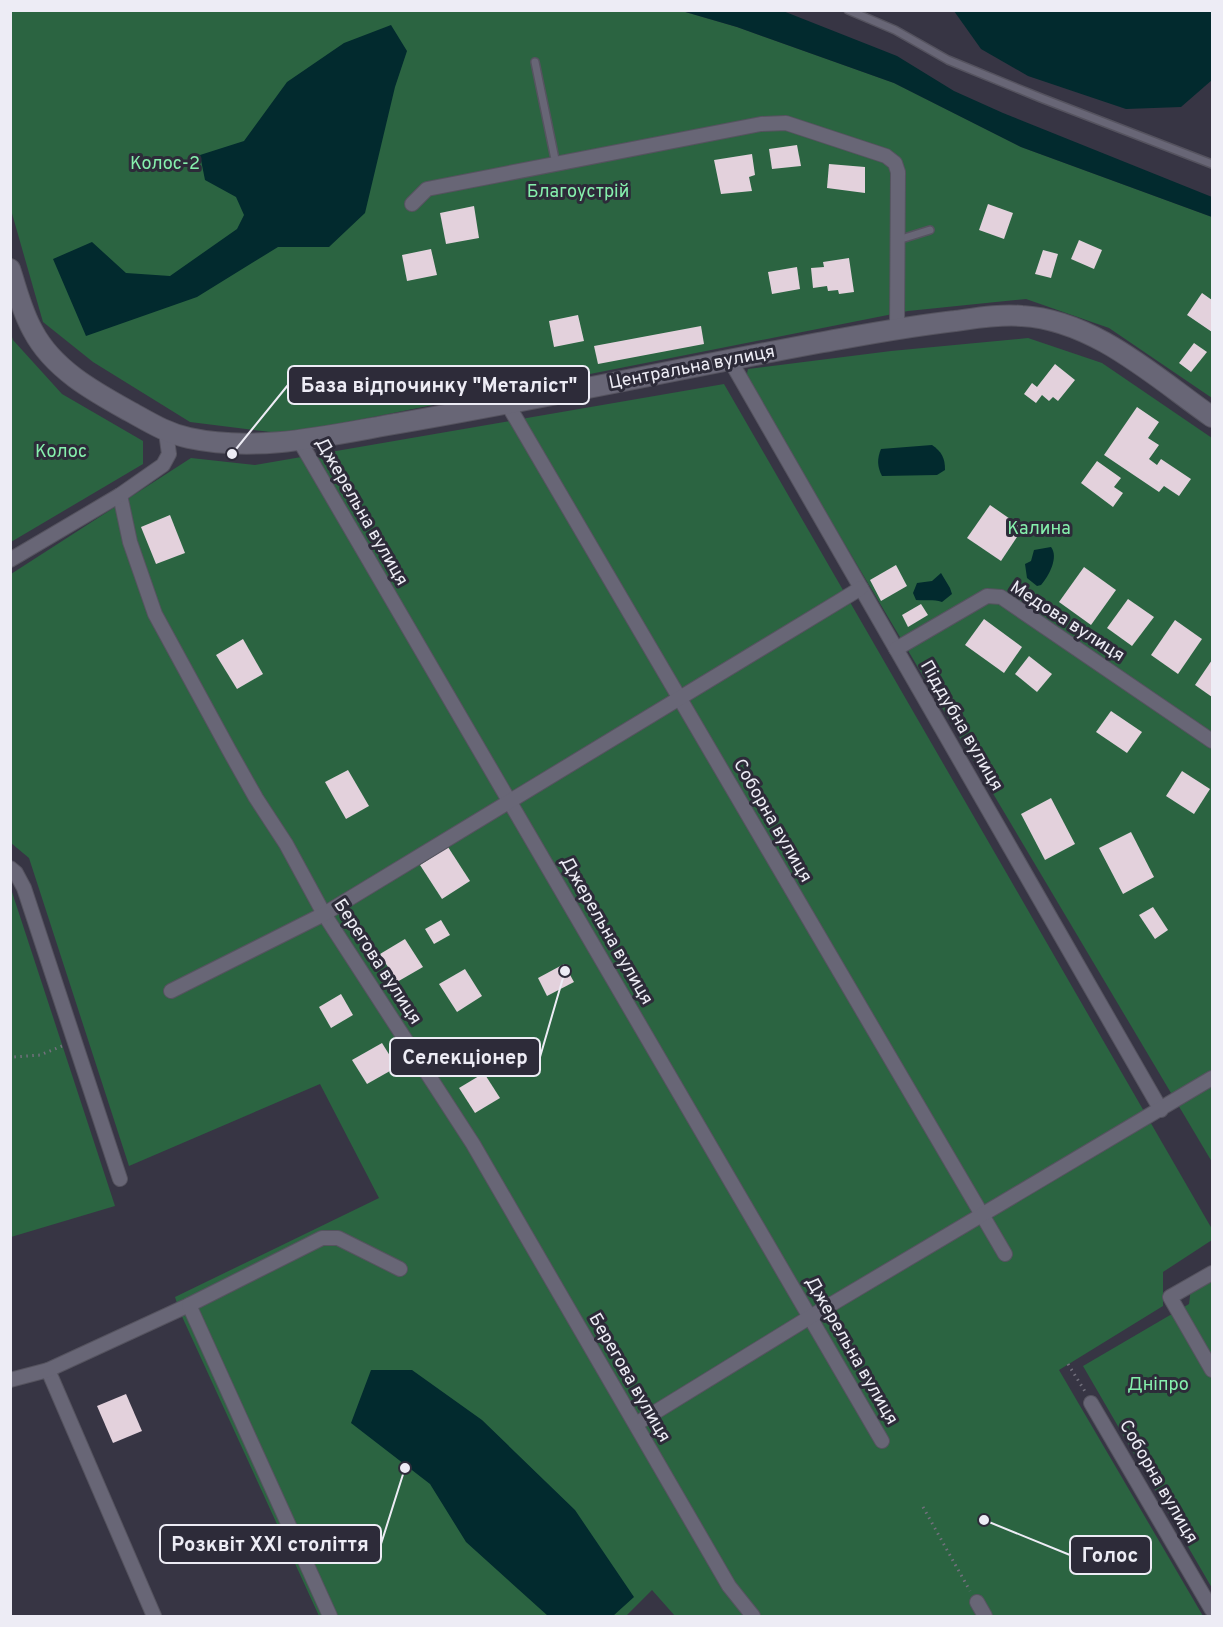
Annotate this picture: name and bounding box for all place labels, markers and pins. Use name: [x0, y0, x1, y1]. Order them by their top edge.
callout: База відпочинку "Металіст": [288, 366, 589, 404]
callout: Селекціонер: [390, 1038, 540, 1076]
callout: Розквіт XXI століття: [160, 1525, 381, 1563]
callout: Голос: [1070, 1536, 1151, 1574]

